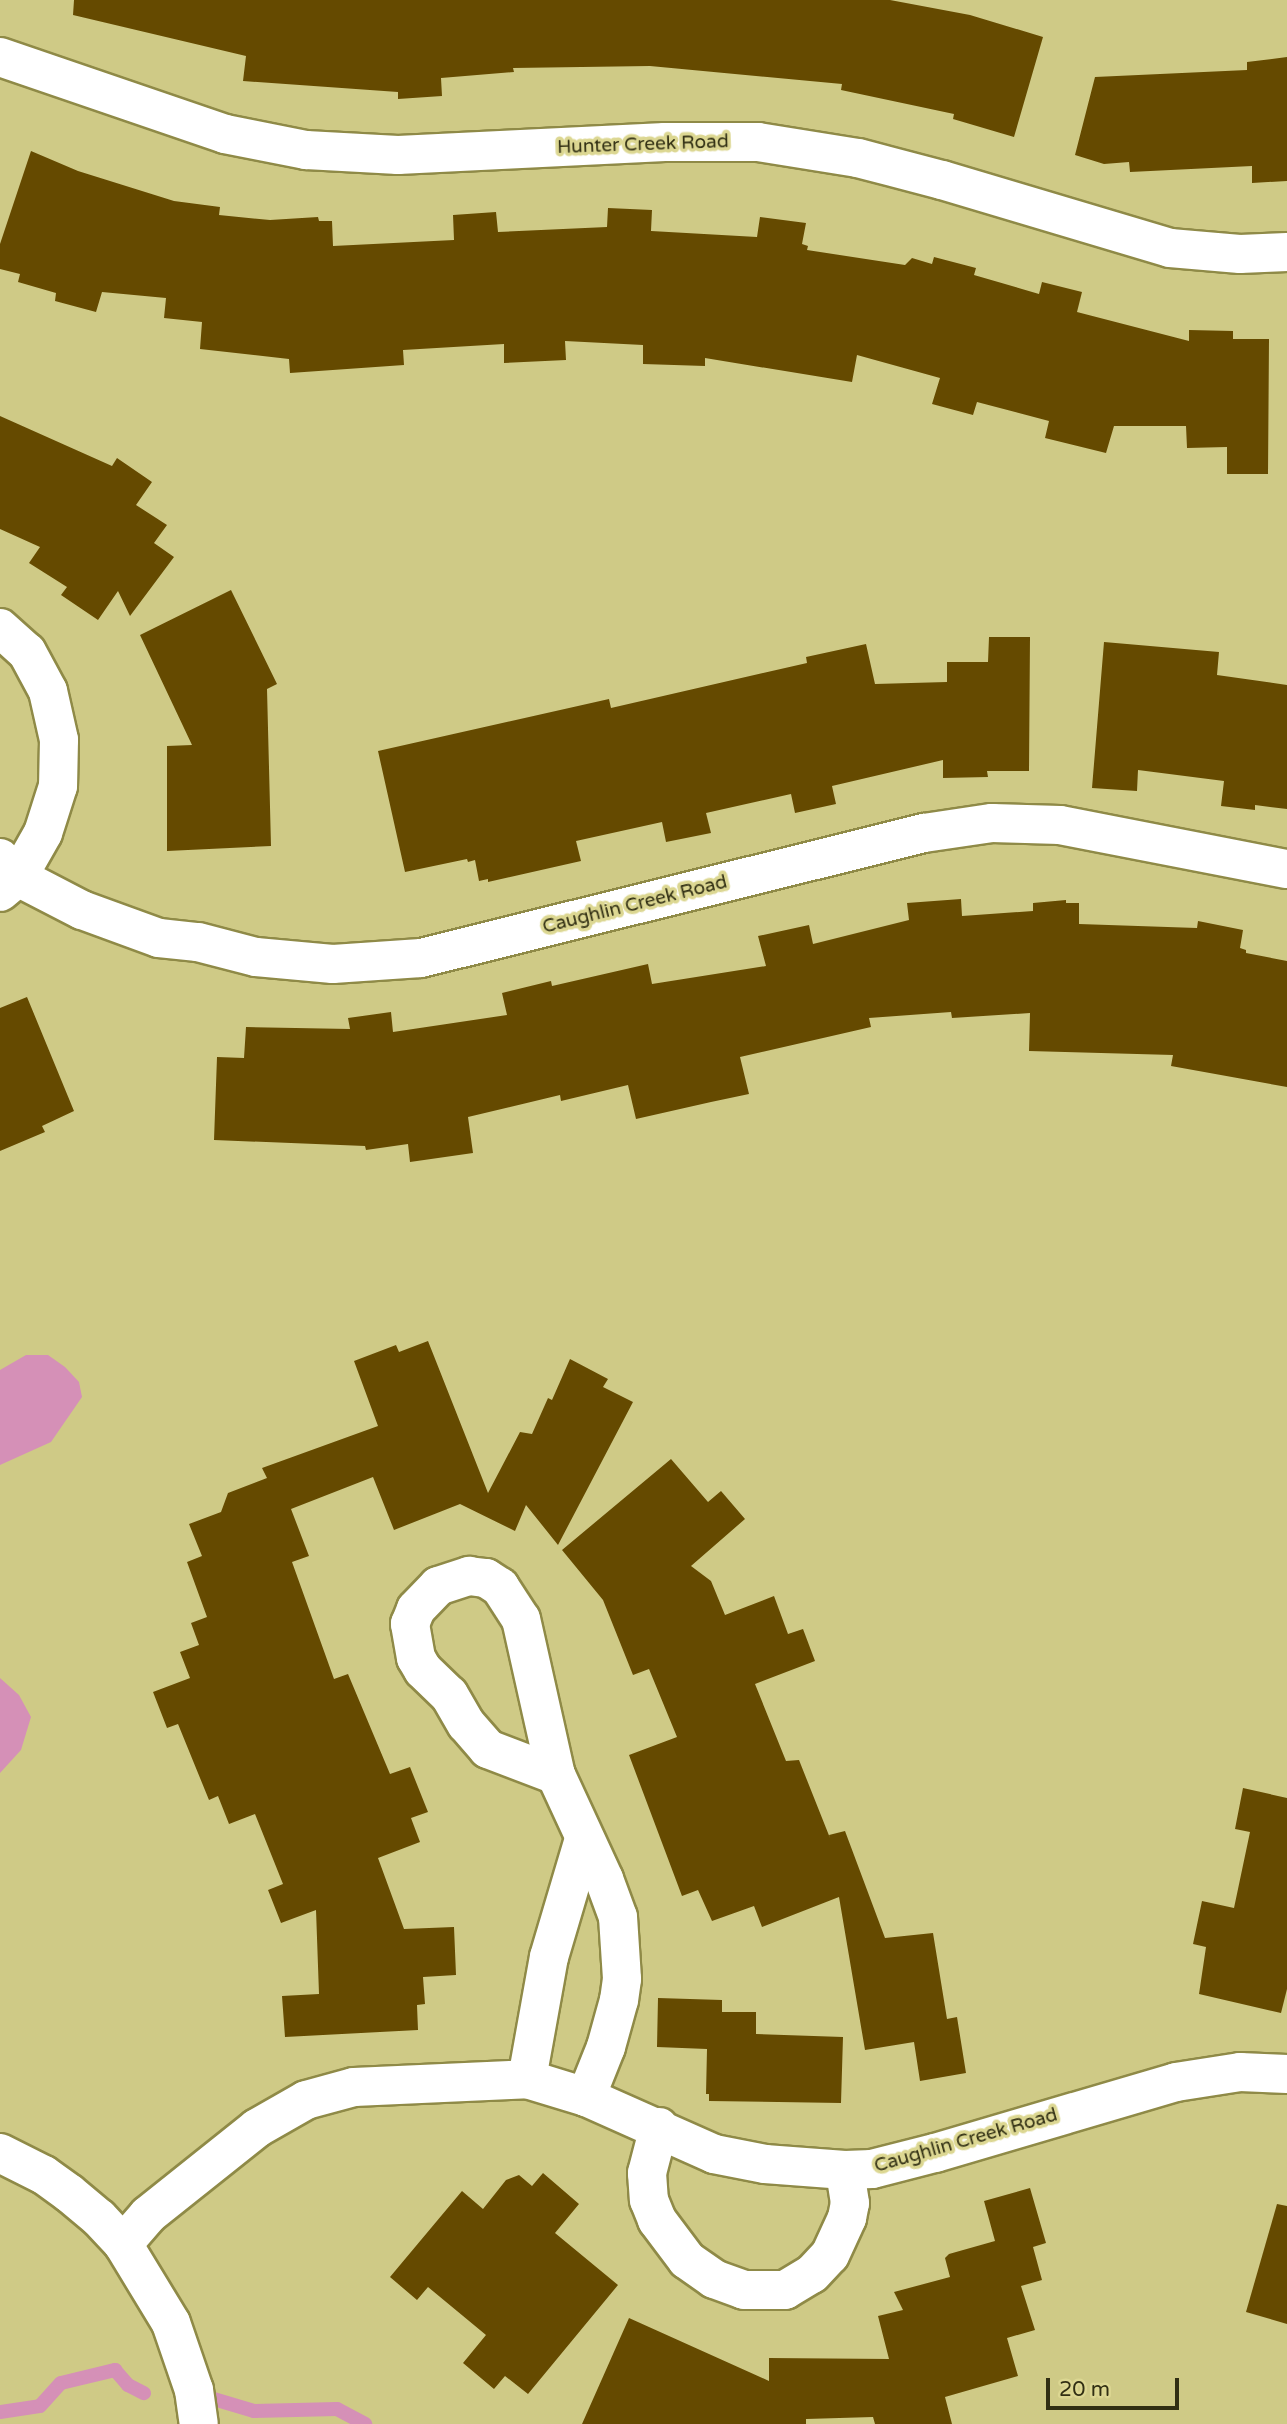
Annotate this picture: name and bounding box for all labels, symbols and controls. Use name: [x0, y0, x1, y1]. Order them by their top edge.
street label: Hunter Creek Road: [557, 131, 729, 159]
street label: Caughlin Creek Road: [540, 871, 730, 939]
street label: Caughlin Creek Road: [872, 2104, 1060, 2178]
scale bar: [1049, 2364, 1182, 2408]
text: 20 m: [1059, 2377, 1110, 2402]

